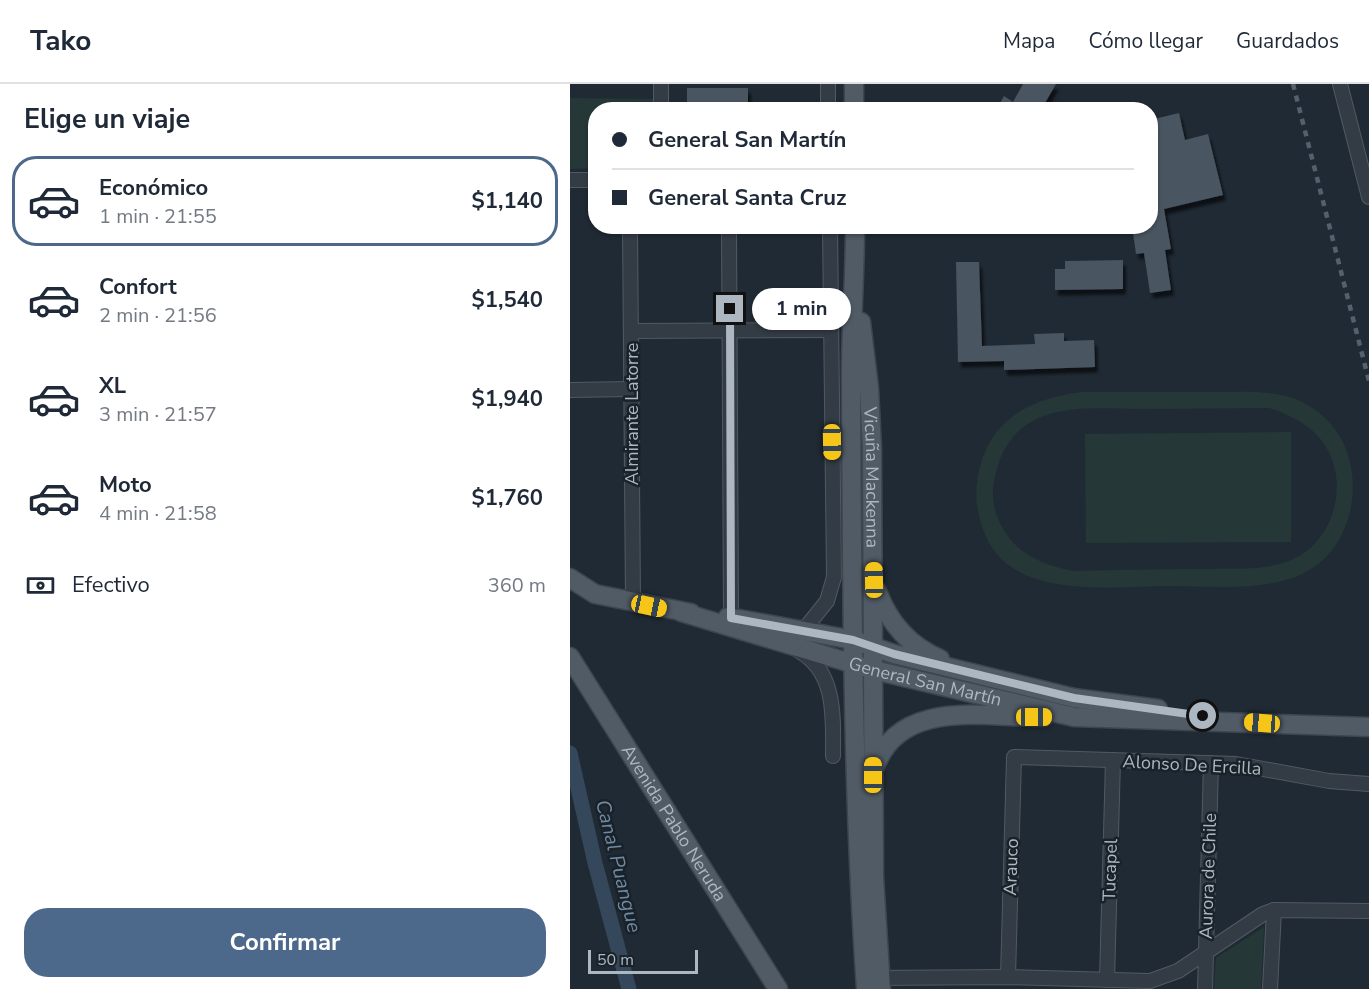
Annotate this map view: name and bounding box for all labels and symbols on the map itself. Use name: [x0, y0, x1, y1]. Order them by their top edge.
callout: 1 min: [751, 288, 850, 330]
route end: [716, 295, 743, 322]
street label: Almirante Latorre: [620, 343, 644, 485]
street label: Vicuña Mackenna: [858, 405, 884, 548]
car: [823, 424, 841, 460]
car: [865, 562, 883, 598]
car: [630, 593, 668, 619]
street label: General San Martín: [846, 651, 1004, 712]
route start: [1189, 702, 1216, 729]
car: [1016, 708, 1052, 726]
car: [1243, 713, 1281, 733]
street label: Avenida Pablo Neruda: [616, 740, 732, 906]
street label: Alonso De Ercilla: [1122, 749, 1262, 781]
car: [864, 757, 882, 793]
water label: Canal Puangue: [589, 797, 648, 936]
street label: Aurora de Chile: [1194, 813, 1222, 939]
street label: Arauco: [998, 838, 1024, 896]
street label: Tucapel: [1097, 838, 1123, 902]
scale bar: [588, 947, 698, 974]

